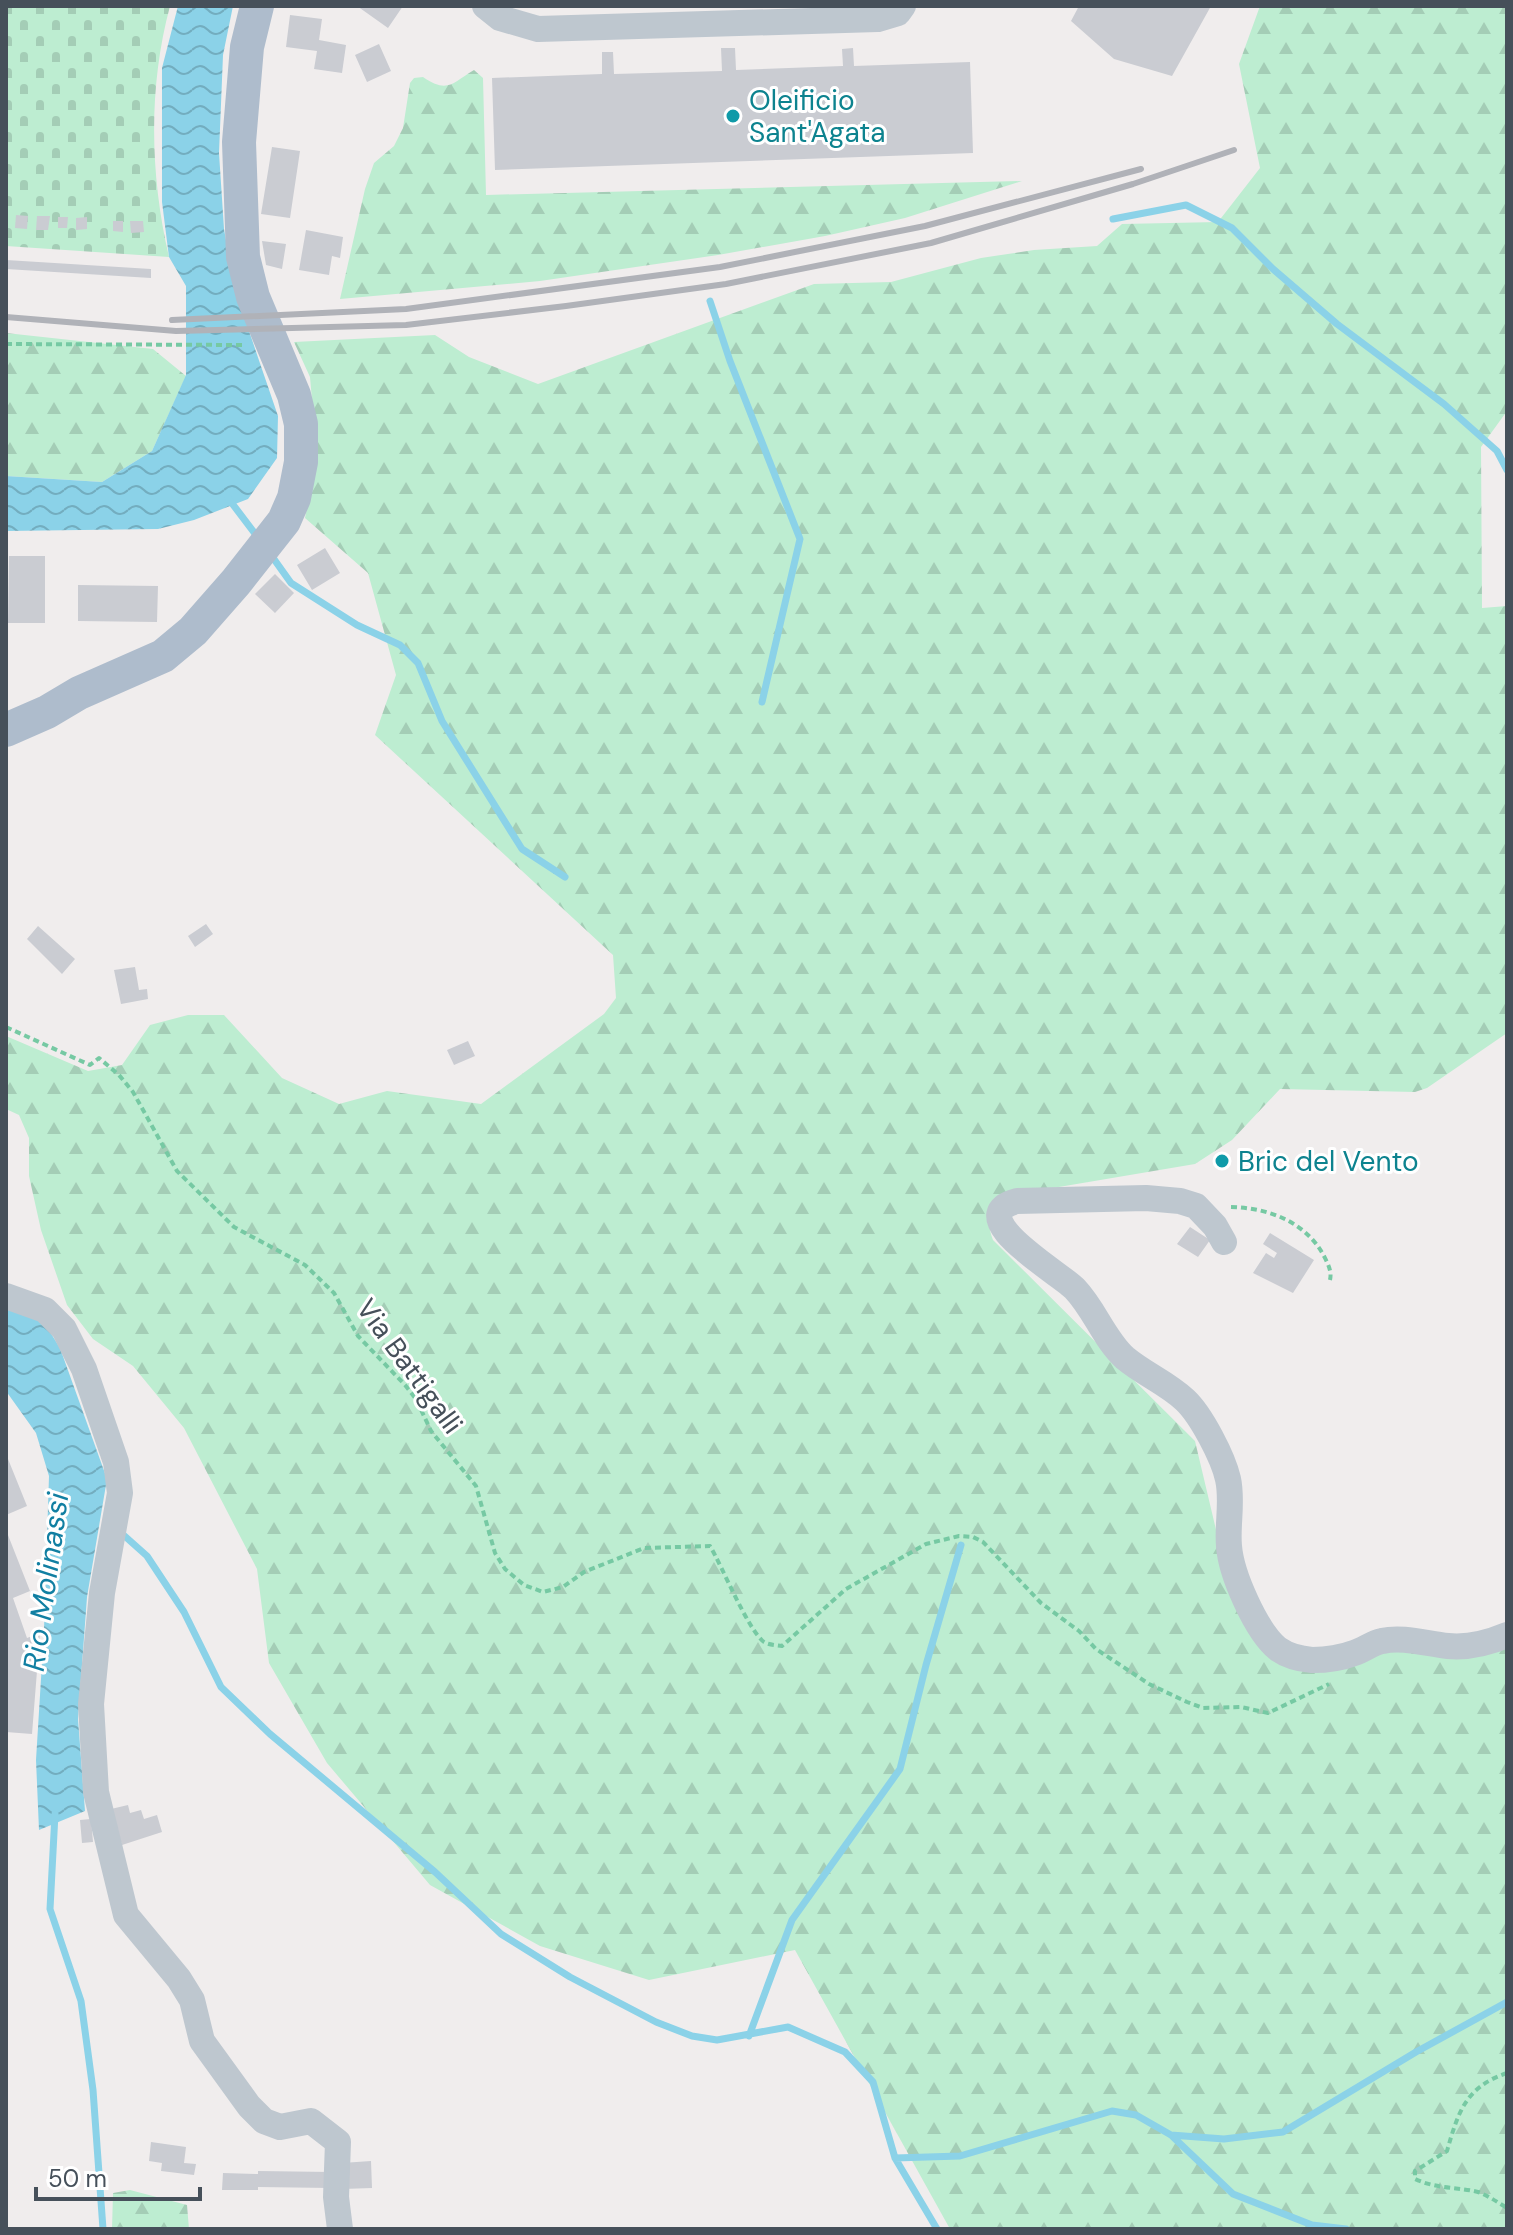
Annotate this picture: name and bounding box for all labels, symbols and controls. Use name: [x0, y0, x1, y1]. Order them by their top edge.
place label: Oleificio Sant'Agata: [749, 82, 886, 151]
marker: Oleificio Sant'Agata: [724, 107, 742, 125]
place label: Bric del Vento: [1238, 1143, 1419, 1180]
marker: Bric del Vento: [1213, 1152, 1231, 1170]
street label: Via Battigalli: [348, 1291, 471, 1441]
water label: Rio Molinassi: [14, 1489, 77, 1674]
scale bar: [36, 2151, 200, 2201]
text: 50 m: [48, 2163, 107, 2194]

